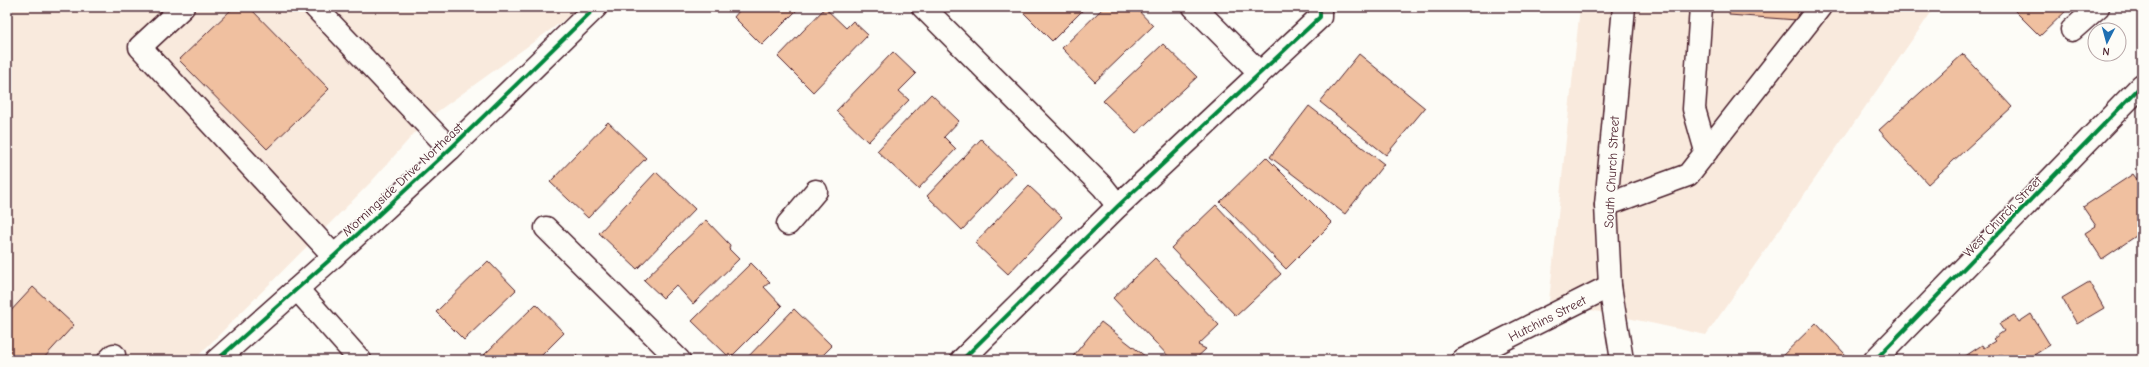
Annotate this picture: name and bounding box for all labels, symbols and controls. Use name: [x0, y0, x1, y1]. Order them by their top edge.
north arrow: [2087, 22, 2127, 62]
text: N: [2102, 45, 2110, 58]
street label: South Church Street: [1601, 114, 1622, 228]
street label: Morningside Drive Northeast: [339, 119, 467, 239]
street label: West Church Street: [1960, 172, 2046, 260]
street label: Hutchins Street: [1506, 292, 1590, 344]

